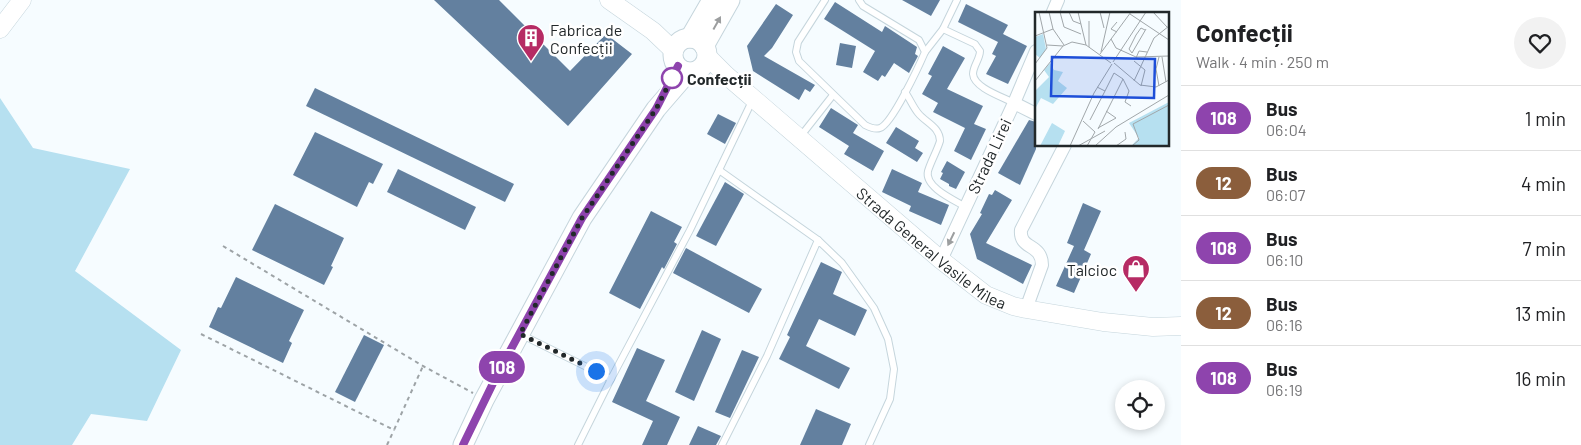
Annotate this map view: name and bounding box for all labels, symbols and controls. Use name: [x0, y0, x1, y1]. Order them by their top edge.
inset map: [1035, 12, 1168, 146]
one-way arrow: [713, 15, 721, 30]
button: heart: [1514, 17, 1566, 69]
text: Confecții: [1196, 18, 1293, 47]
place label: Fabrica de Confecții: [550, 20, 622, 57]
building icon: Fabrica de Confecții: [516, 23, 546, 62]
text: Walk · 4 min · 250 m: [1196, 52, 1329, 71]
marker: Confecții: [661, 67, 683, 89]
place label: Confecții: [687, 69, 752, 88]
text: Bus: [1266, 97, 1298, 120]
text: 108: [1210, 107, 1237, 129]
text: 1 min: [1525, 107, 1566, 130]
street label: Strada Lirei: [963, 115, 1015, 197]
text: 06:04: [1266, 120, 1307, 139]
text: Bus: [1266, 162, 1298, 185]
text: 12: [1215, 172, 1232, 194]
text: 4 min: [1521, 172, 1566, 195]
street label: Strada General Vasile Milea: [854, 183, 1009, 312]
text: 06:07: [1266, 185, 1305, 204]
text: Bus: [1266, 227, 1298, 250]
one-way arrow: [946, 232, 954, 246]
text: 108: [1210, 237, 1237, 259]
text: 7 min: [1522, 237, 1566, 260]
text: 06:10: [1266, 250, 1303, 269]
shop icon: Talcioc: [1121, 254, 1151, 293]
place label: Talcioc: [1067, 260, 1117, 279]
text: Bus: [1266, 292, 1298, 315]
text: 12: [1215, 302, 1232, 324]
text: 13 min: [1515, 302, 1566, 325]
text: 06:16: [1266, 315, 1303, 334]
line badge: 108: [473, 351, 531, 383]
text: 108: [489, 356, 515, 378]
text: Bus: [1266, 357, 1298, 380]
your location: [584, 359, 609, 384]
text: 108: [1210, 367, 1237, 389]
text: 16 min: [1515, 367, 1566, 390]
map controls: [1115, 380, 1165, 430]
button: locate: [1115, 380, 1165, 430]
text: 06:19: [1266, 380, 1303, 399]

